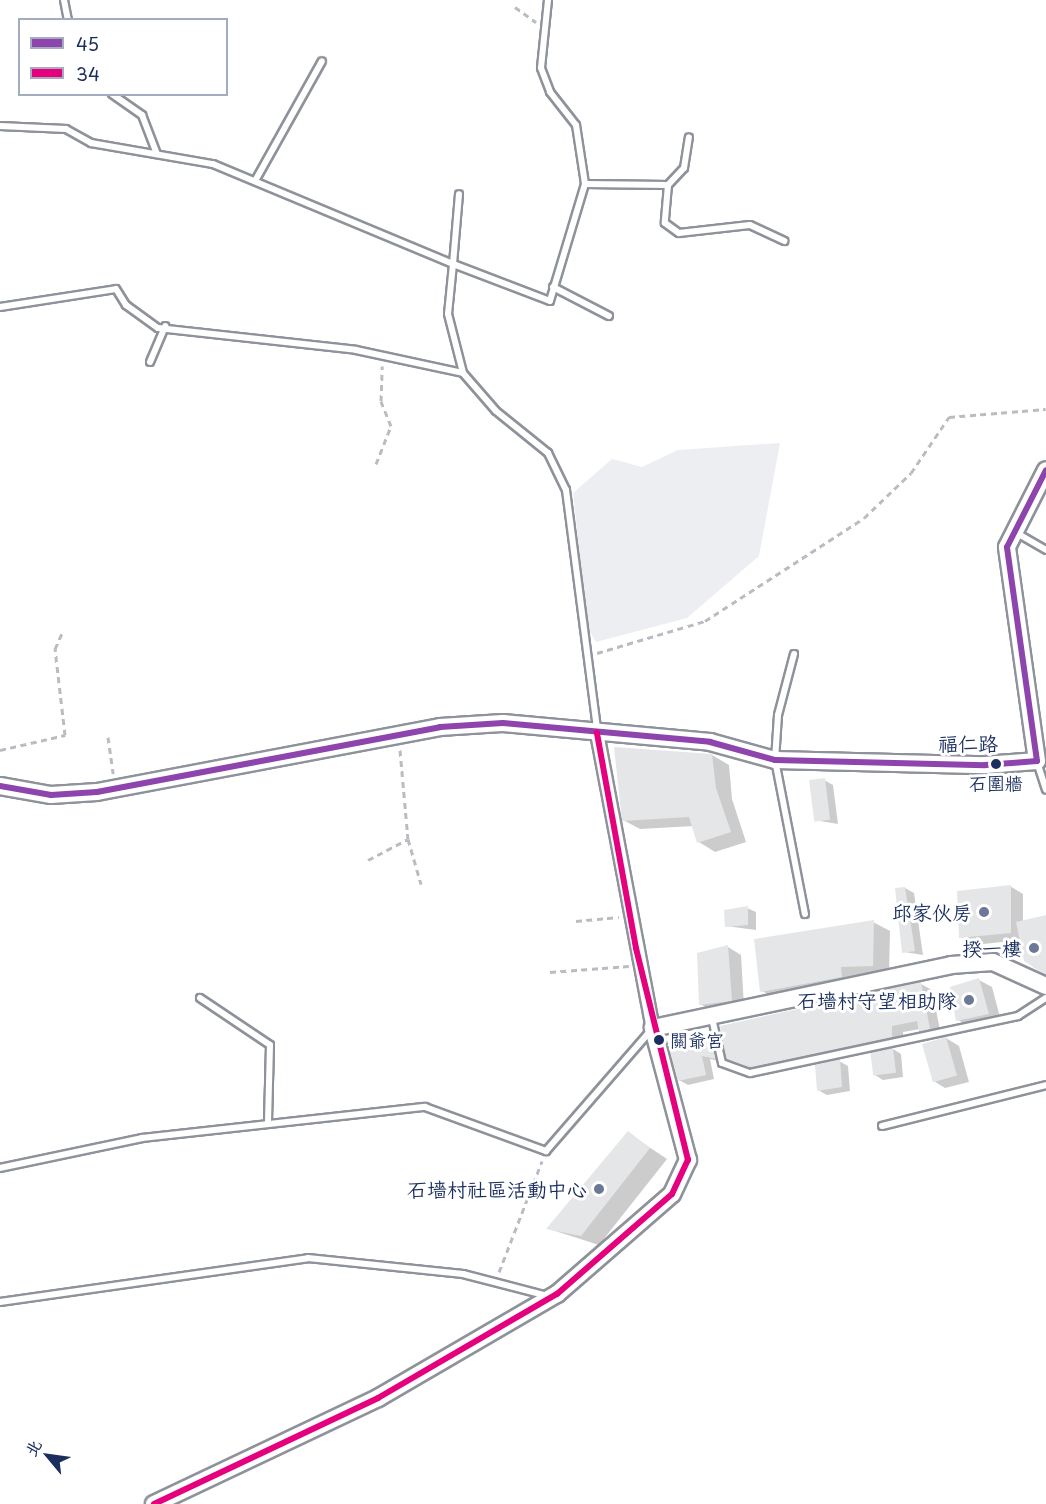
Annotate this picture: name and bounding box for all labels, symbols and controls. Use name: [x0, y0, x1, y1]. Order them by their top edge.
legend: [18, 18, 228, 96]
text: 45: [76, 30, 99, 57]
text: 34: [76, 60, 100, 87]
street label: 福仁路: [938, 731, 998, 755]
marker: 石圍牆: [990, 758, 1002, 770]
place label: 石圍牆: [969, 772, 1023, 794]
place label: 邱家伙房: [892, 900, 972, 924]
marker: 邱家伙房: [977, 905, 991, 919]
place label: 揆一樓: [962, 936, 1022, 960]
marker: 揆一樓: [1027, 941, 1041, 955]
place label: 石墻村守望相助隊: [797, 988, 957, 1012]
marker: 石墻村守望相助隊: [962, 993, 976, 1007]
place label: 關爺宮: [670, 1029, 724, 1051]
marker: 關爺宮: [653, 1034, 665, 1046]
place label: 石墻村社區活動中心: [407, 1177, 587, 1201]
marker: 石墻村社區活動中心: [592, 1182, 606, 1196]
north arrow: [18, 1426, 78, 1486]
text: 北: [18, 1434, 47, 1460]

